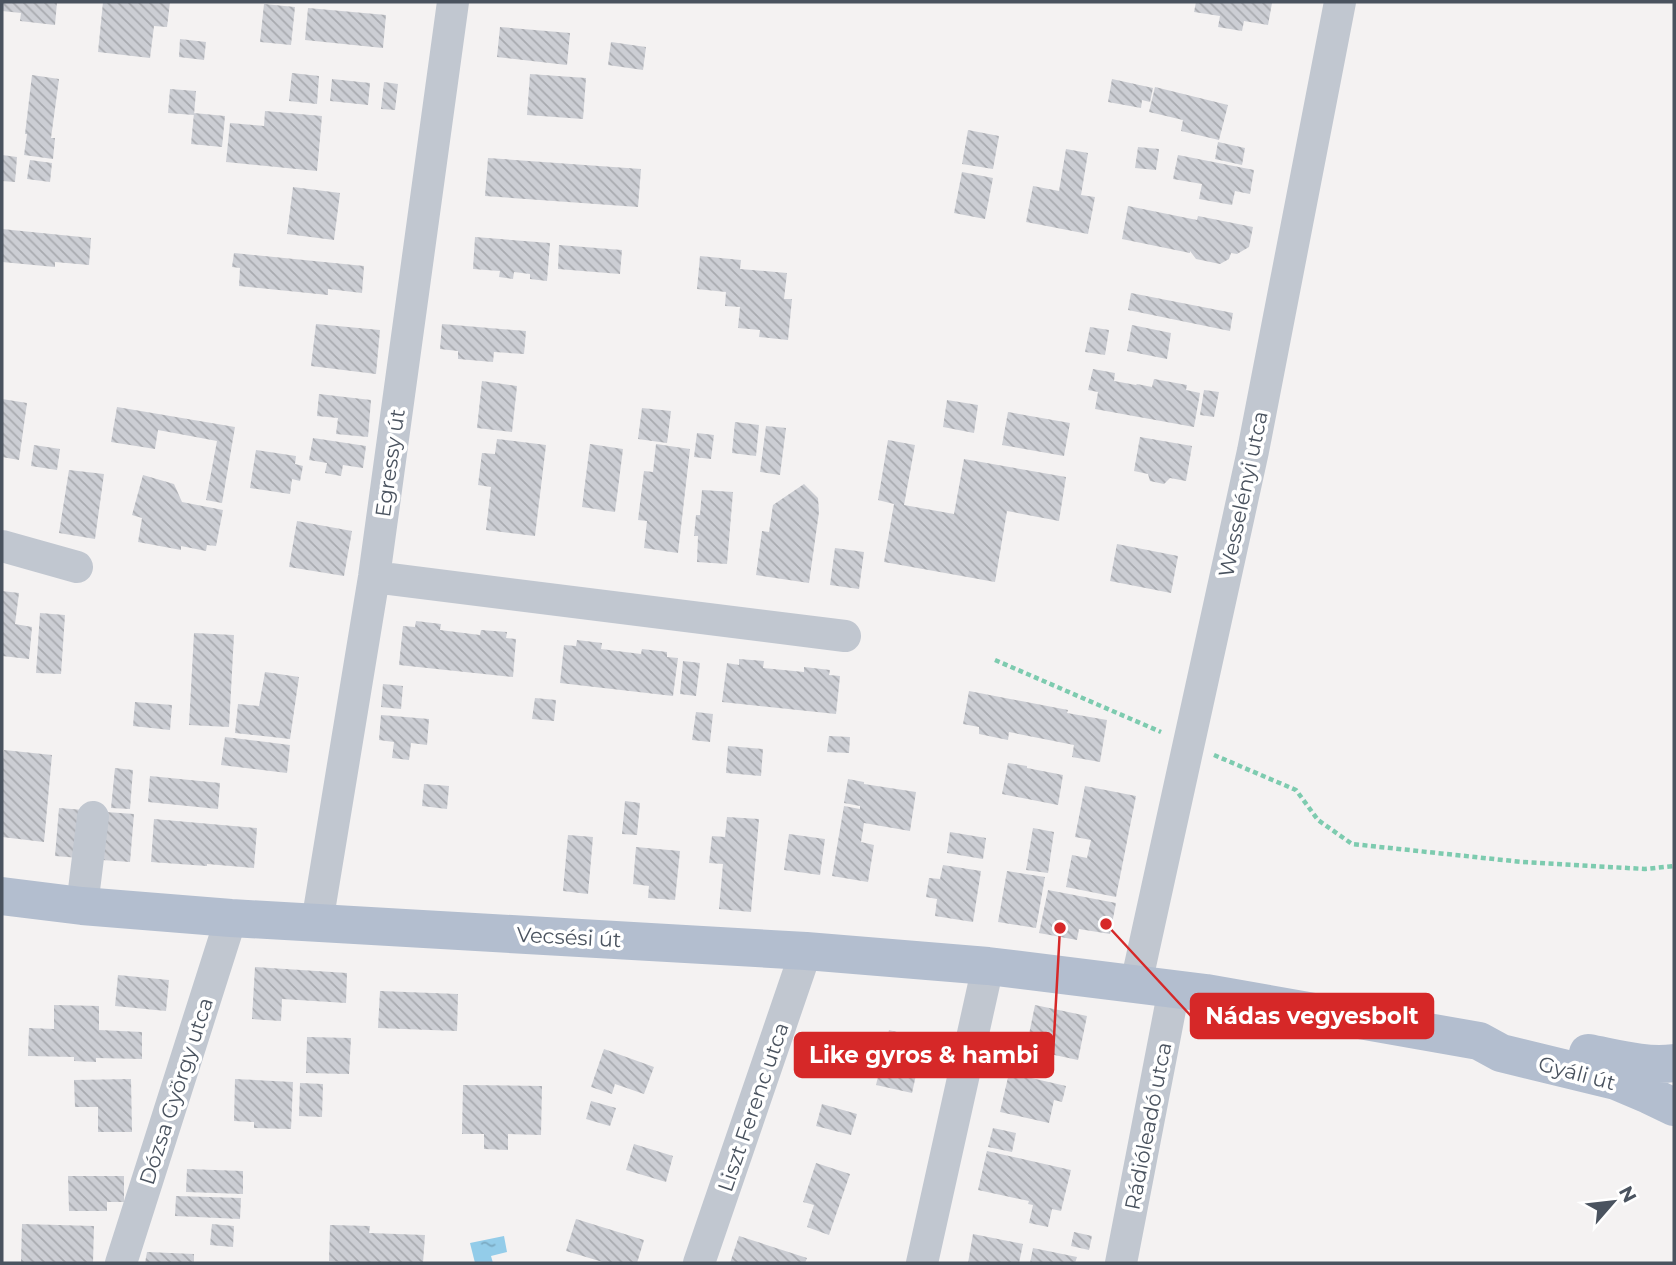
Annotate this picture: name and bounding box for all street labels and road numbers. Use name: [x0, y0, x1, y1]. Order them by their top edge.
street label: Egressy út: [370, 407, 410, 519]
street label: Wesselényi utca: [1213, 409, 1273, 579]
street label: Vecsési út: [516, 922, 622, 952]
street label: Dózsa György utca: [134, 994, 218, 1188]
street label: Liszt Ferenc utca: [712, 1019, 794, 1195]
street label: Rádióleadó utca: [1119, 1040, 1177, 1212]
street label: Gyáli út: [1536, 1051, 1618, 1095]

